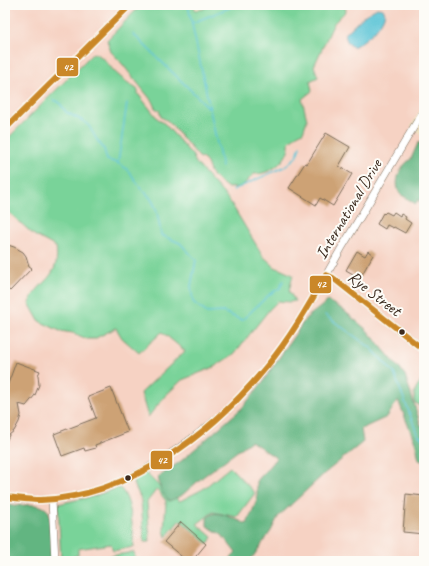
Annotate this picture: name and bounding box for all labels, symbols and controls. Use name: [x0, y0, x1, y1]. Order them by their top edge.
line badge: 42: [56, 57, 79, 77]
text: 42: [63, 60, 74, 74]
street label: International Drive: [310, 154, 387, 263]
street label: Rye Street: [344, 266, 407, 322]
line badge: 42: [309, 275, 332, 294]
text: 42: [316, 277, 327, 291]
unlabelled marker: [397, 327, 407, 337]
line badge: 42: [150, 450, 173, 470]
text: 42: [157, 453, 168, 467]
unlabelled marker: [123, 473, 133, 483]

